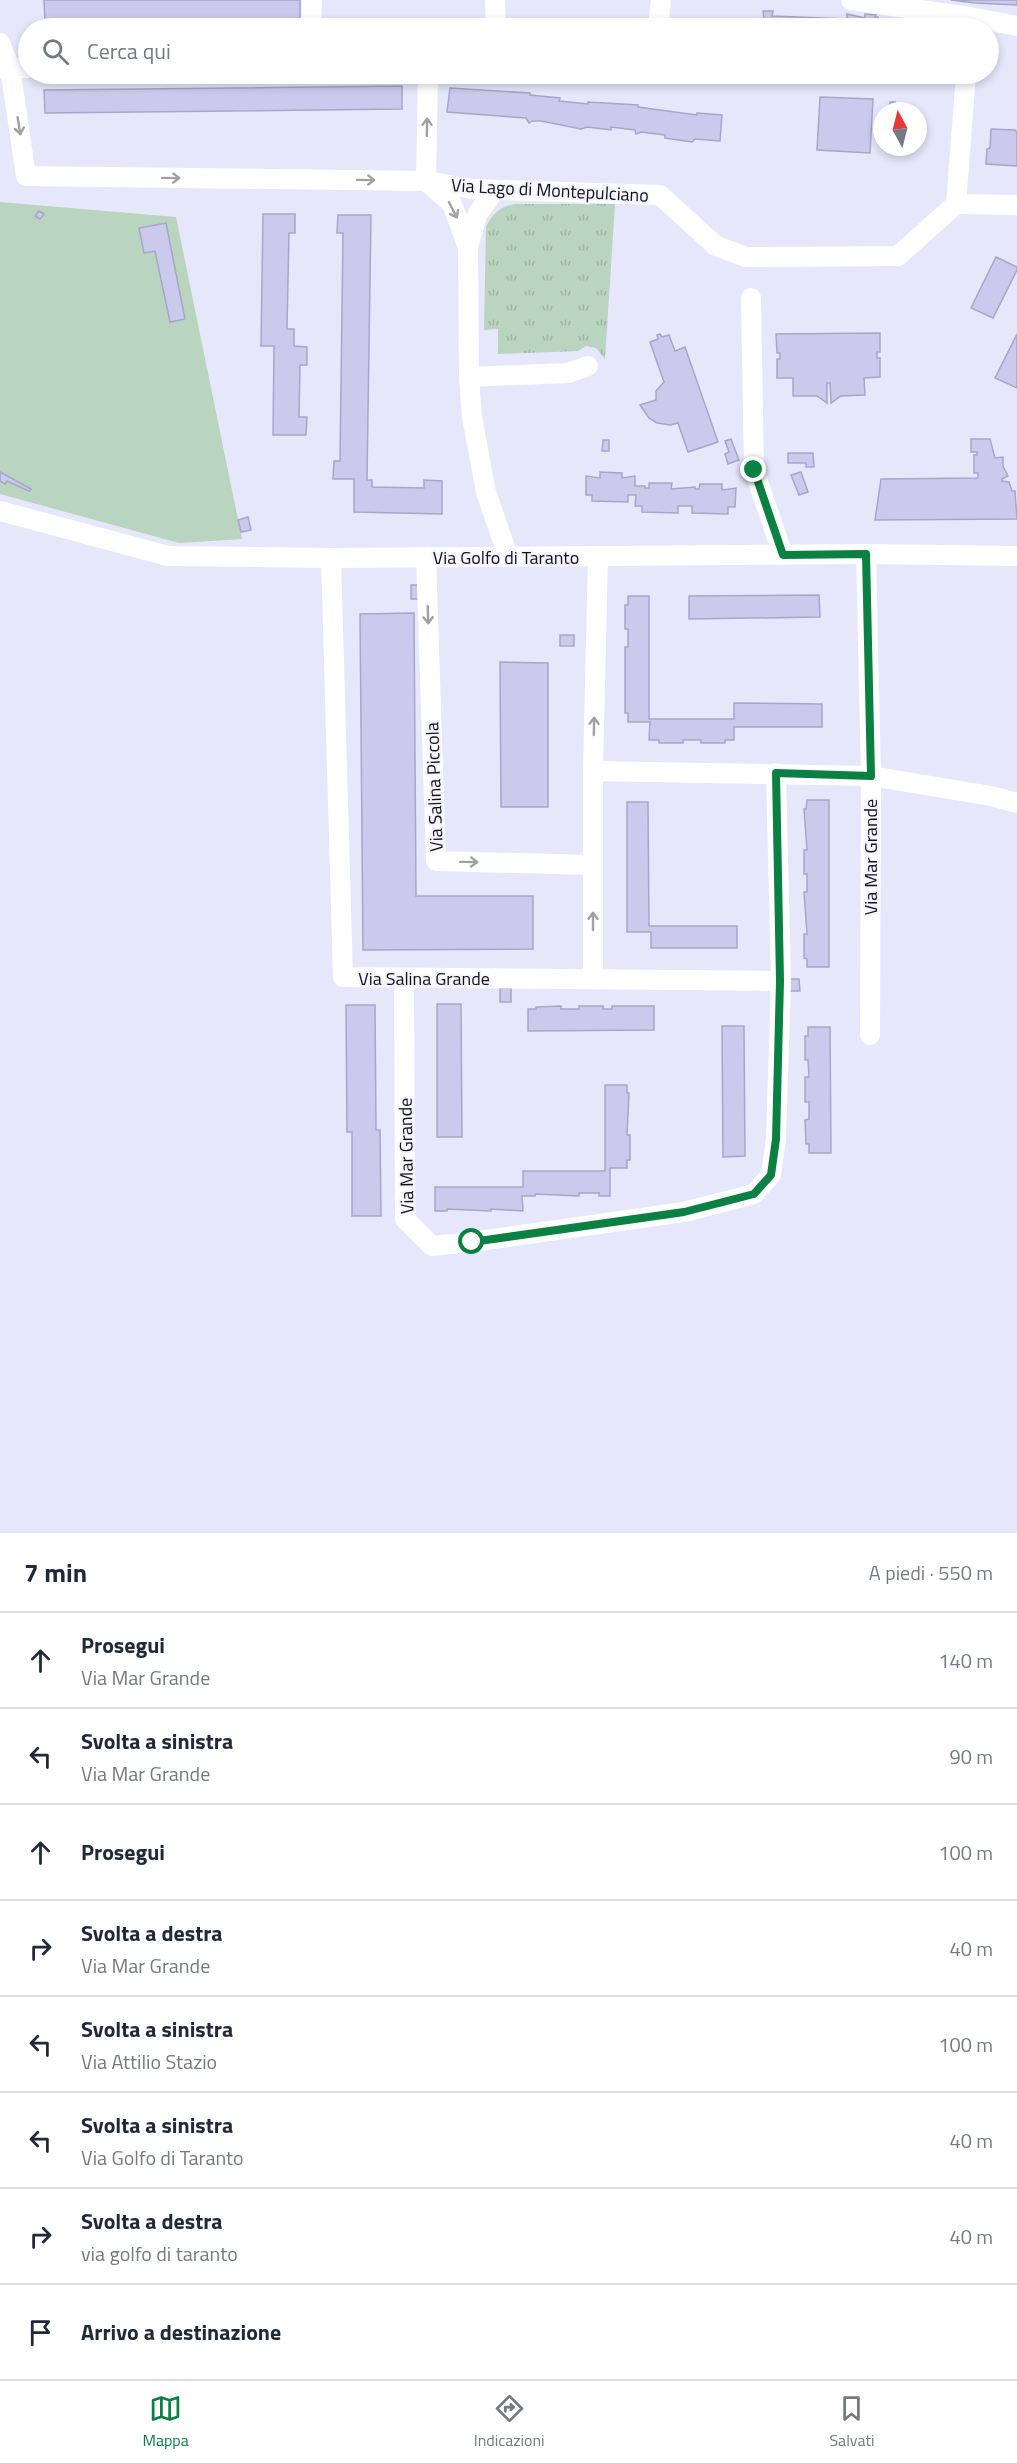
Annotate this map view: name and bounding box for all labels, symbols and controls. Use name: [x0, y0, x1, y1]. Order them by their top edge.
search box: [18, 18, 999, 84]
text: Cerca qui: [87, 34, 171, 68]
icon: search: [39, 35, 72, 68]
north arrow: [873, 102, 927, 156]
one-way arrow: [13, 116, 24, 135]
one-way arrow: [421, 118, 433, 138]
street label: Via Lago di Montepulciano: [450, 171, 650, 209]
one-way arrow: [160, 172, 180, 184]
one-way arrow: [355, 174, 375, 186]
one-way arrow: [447, 201, 459, 218]
route end: [740, 456, 766, 482]
street label: Via Golfo di Taranto: [433, 544, 579, 571]
one-way arrow: [422, 605, 433, 625]
one-way arrow: [588, 716, 600, 736]
street label: Via Salina Piccola: [418, 722, 450, 852]
street label: Via Mar Grande: [857, 799, 884, 915]
one-way arrow: [459, 856, 479, 868]
one-way arrow: [587, 911, 599, 931]
street label: Via Salina Grande: [358, 965, 490, 992]
street label: Via Mar Grande: [391, 1098, 421, 1214]
route start: [458, 1228, 484, 1254]
text: 7 min: [24, 1553, 87, 1592]
text: A piedi · 550 m: [869, 1557, 993, 1588]
text: Prosegui: [81, 1628, 165, 1662]
icon: ahead: [24, 1644, 57, 1677]
text: 140 m: [938, 1645, 993, 1676]
text: Via Mar Grande: [81, 1662, 210, 1693]
text: Svolta a sinistra: [81, 1724, 233, 1758]
icon: left: [24, 1740, 57, 1773]
text: 90 m: [949, 1741, 993, 1772]
text: Via Mar Grande: [81, 1758, 210, 1789]
text: Prosegui: [81, 1835, 165, 1869]
icon: ahead: [24, 1836, 57, 1869]
text: 100 m: [938, 1837, 993, 1868]
text: Svolta a destra: [81, 1916, 223, 1950]
icon: right: [24, 1932, 57, 1965]
text: 40 m: [949, 1933, 993, 1964]
text: Via Mar Grande: [81, 1950, 210, 1981]
text: Svolta a sinistra: [81, 2012, 233, 2046]
icon: left: [24, 2028, 57, 2061]
text: 100 m: [938, 2029, 993, 2060]
text: Via Attilio Stazio: [81, 2046, 217, 2077]
text: Svolta a sinistra: [81, 2108, 233, 2142]
icon: left: [24, 2124, 57, 2157]
text: 40 m: [949, 2125, 993, 2156]
text: Via Golfo di Taranto: [81, 2142, 244, 2173]
text: Svolta a destra: [81, 2204, 223, 2238]
icon: right: [24, 2220, 57, 2253]
text: 40 m: [949, 2221, 993, 2252]
text: via golfo di taranto: [81, 2238, 238, 2269]
text: Arrivo a destinazione: [81, 2315, 281, 2349]
icon: arrive: [24, 2316, 57, 2349]
tab: Mappa: [142, 2392, 189, 2452]
tab: Indicazioni: [474, 2392, 545, 2452]
tab: Salvati: [829, 2392, 875, 2452]

